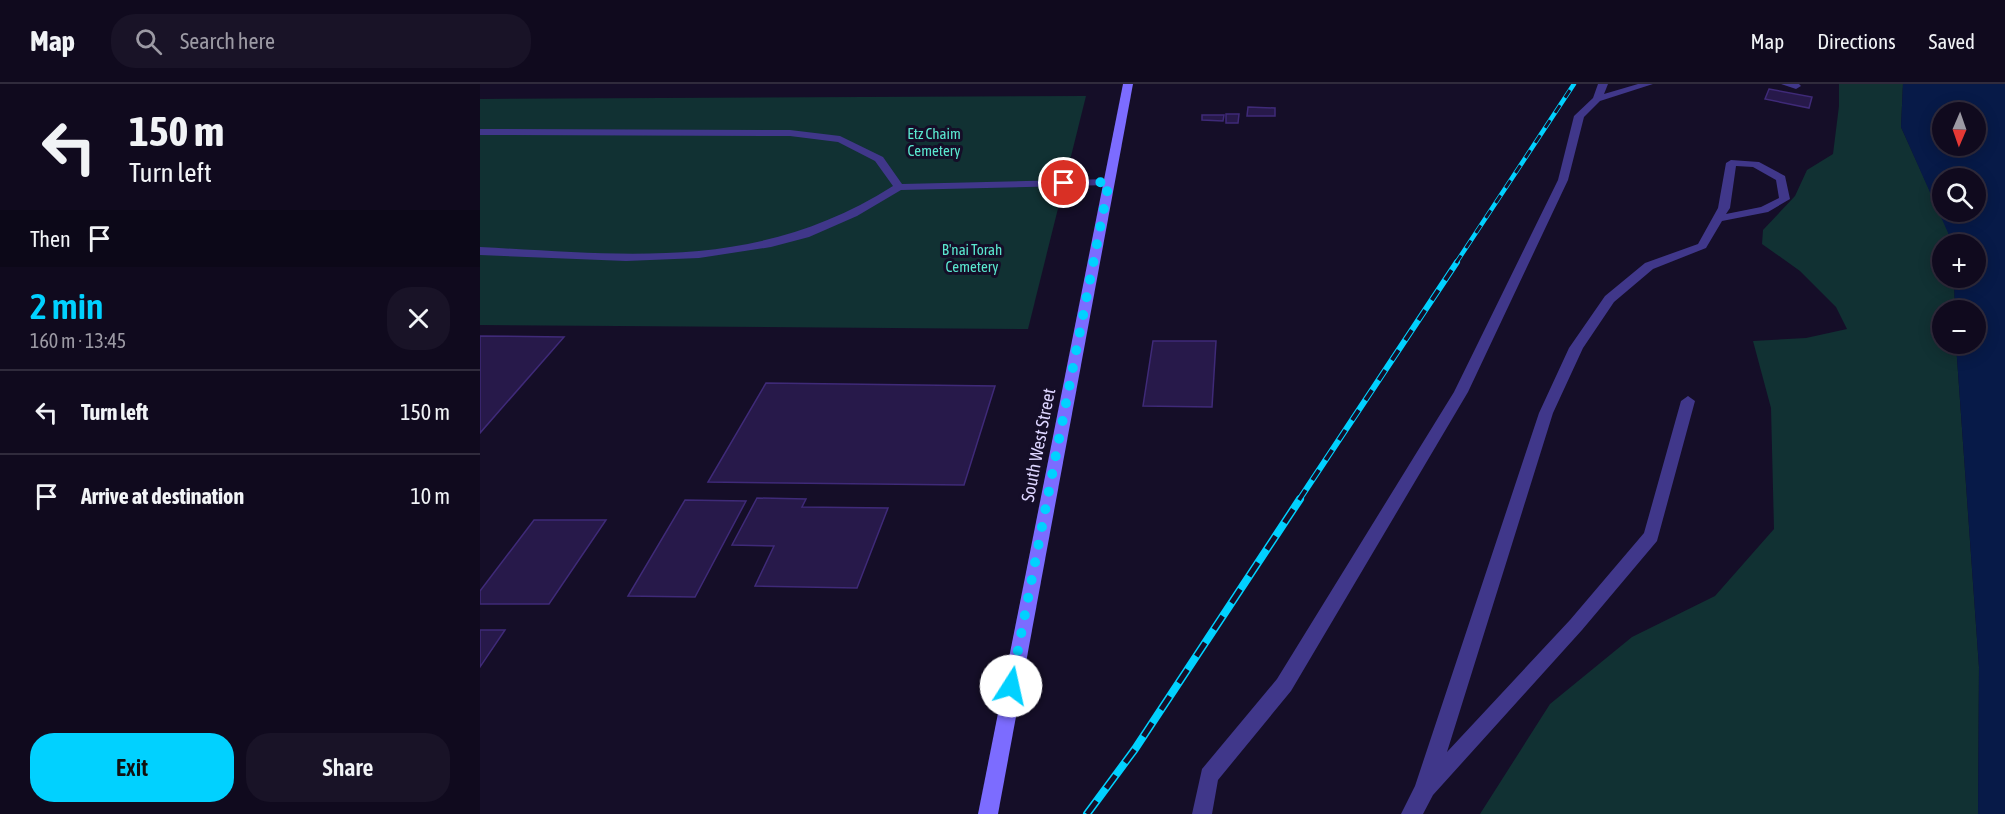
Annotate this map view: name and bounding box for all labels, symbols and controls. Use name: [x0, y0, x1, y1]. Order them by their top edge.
search box: [111, 14, 531, 68]
text: Map: [30, 25, 75, 57]
icon: search: [132, 25, 165, 58]
text: Search here: [180, 28, 275, 54]
text: Map: [1750, 29, 1784, 53]
text: Directions: [1817, 29, 1896, 53]
text: Saved: [1929, 29, 1975, 53]
north arrow: [1932, 102, 1986, 156]
map controls: [1932, 102, 1986, 354]
text: 150 m: [129, 107, 224, 155]
icon: left: [30, 108, 108, 186]
park label: Etz Chaim Cemetery: [907, 125, 961, 159]
text: Turn left: [129, 157, 212, 188]
pin: [1038, 157, 1089, 208]
icon: arrive: [1047, 166, 1080, 199]
button: search: [1932, 168, 1986, 222]
icon: arrive: [83, 222, 116, 255]
text: Then: [30, 226, 71, 252]
button: +: [1932, 234, 1986, 288]
park label: B'nai Torah Cemetery: [942, 241, 1002, 275]
text: 2 min: [30, 285, 104, 327]
button: close: [387, 287, 450, 350]
button: −: [1932, 300, 1986, 354]
text: 160 m · 13:45: [30, 329, 126, 352]
street label: South West Street: [1017, 386, 1059, 504]
icon: left: [30, 396, 63, 429]
text: Turn left: [81, 399, 148, 425]
text: 150 m: [400, 399, 450, 425]
icon: arrive: [30, 480, 63, 513]
text: Arrive at destination: [81, 483, 244, 509]
text: 10 m: [410, 483, 450, 509]
position arrow: [979, 654, 1043, 718]
button: Exit: [30, 733, 234, 802]
button: Share: [246, 733, 450, 802]

